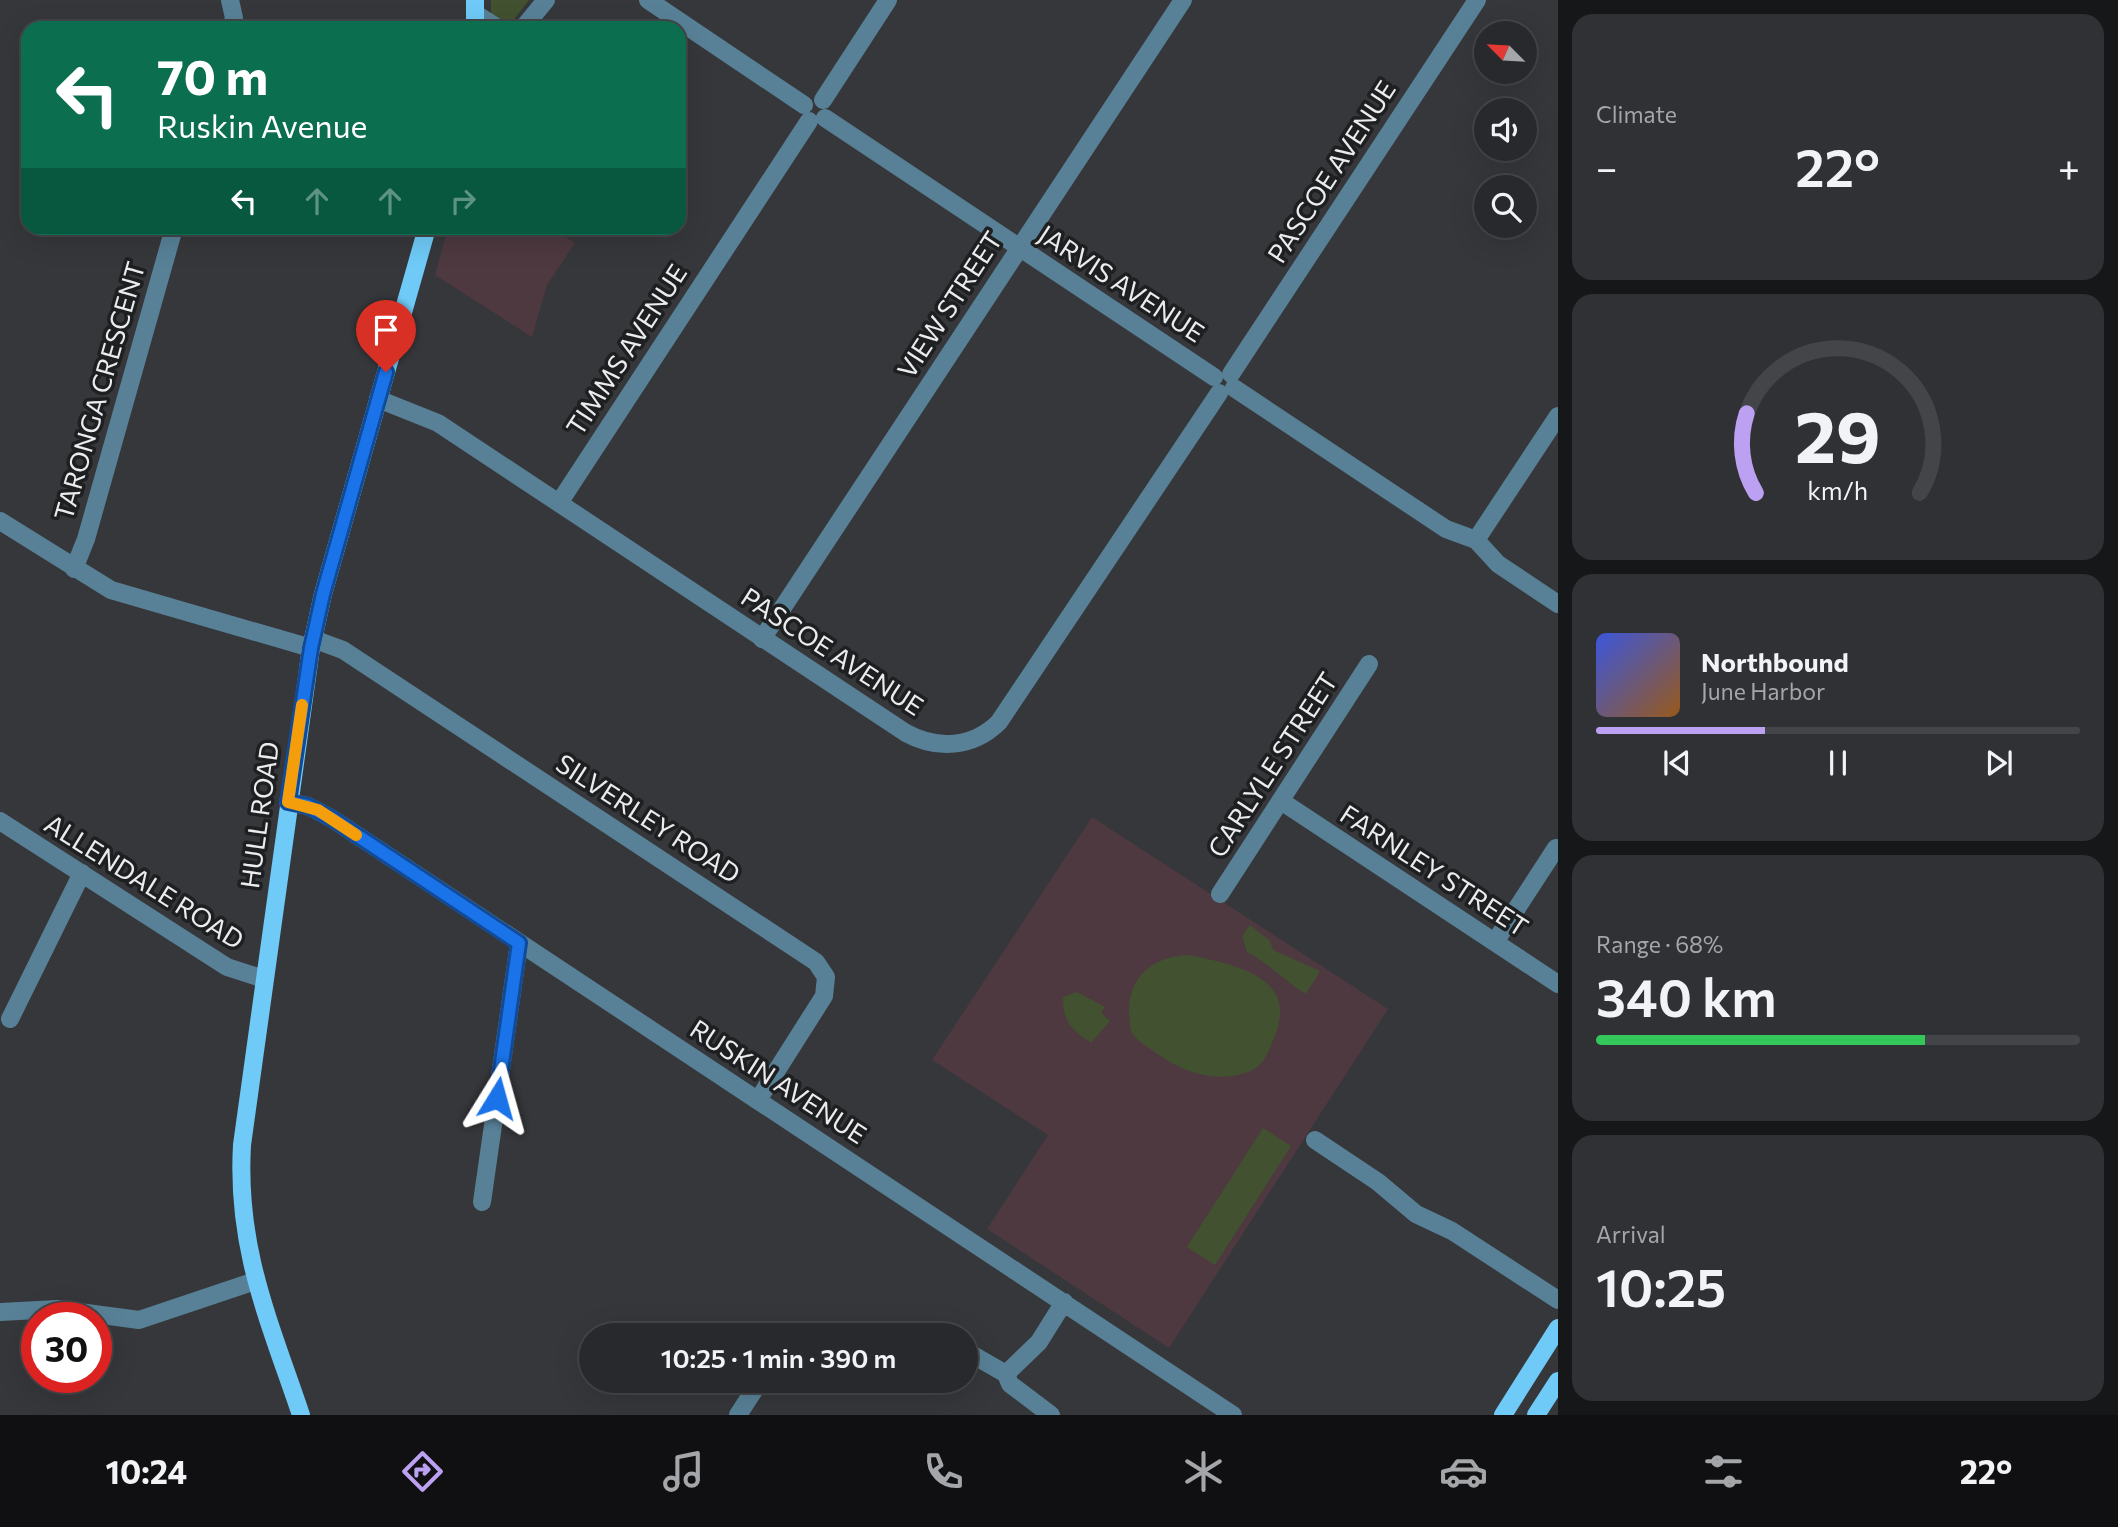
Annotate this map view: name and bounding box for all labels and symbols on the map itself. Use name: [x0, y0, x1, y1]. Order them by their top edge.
north arrow: [1474, 21, 1536, 84]
street label: PASCOE AVENUE: [1260, 74, 1401, 268]
street label: JARVIS AVENUE: [1033, 218, 1210, 348]
street label: VIEW STREET: [890, 225, 1008, 383]
street label: TARONGA CRESCENT: [47, 258, 150, 523]
street label: TIMMS AVENUE: [559, 258, 692, 440]
pin: [356, 300, 416, 372]
street label: PASCOE AVENUE: [736, 580, 930, 721]
street label: CARLYLE STREET: [1200, 666, 1343, 862]
street label: HULL ROAD: [233, 739, 284, 890]
street label: SILVERLEY ROAD: [551, 747, 747, 889]
street label: FARNLEY STREET: [1335, 797, 1535, 942]
street label: ALLENDALE ROAD: [40, 807, 250, 955]
street label: RUSKIN AVENUE: [685, 1012, 873, 1149]
position arrow: [460, 1061, 534, 1135]
speed limit sign: 30: [21, 1302, 112, 1393]

